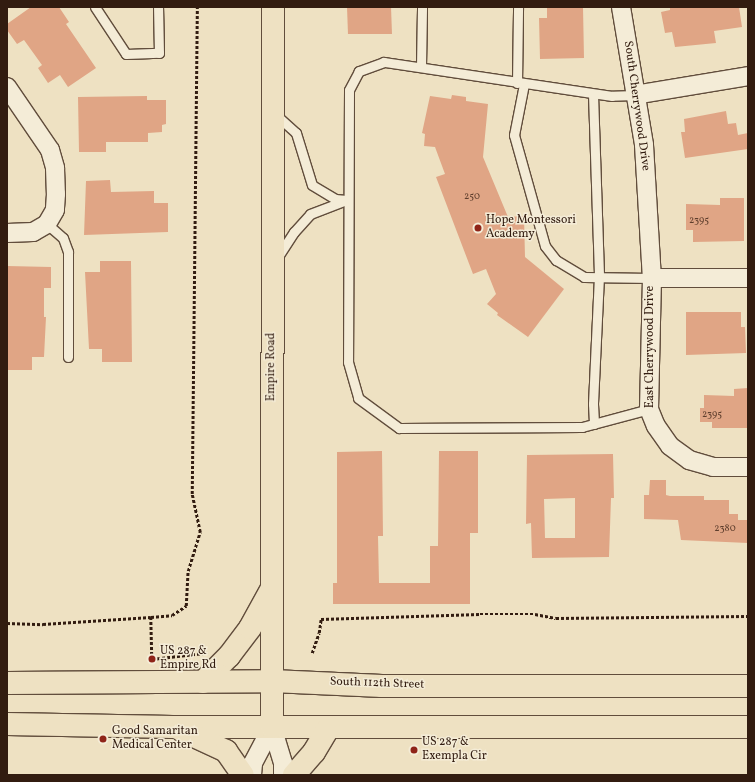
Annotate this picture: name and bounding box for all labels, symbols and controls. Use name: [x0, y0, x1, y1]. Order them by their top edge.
street label: South Cherrywood Drive: [620, 40, 652, 172]
house number: 250: [464, 191, 480, 203]
place label: Hope Montessori Academy: [486, 214, 576, 242]
house number: 2395: [689, 215, 709, 227]
marker: Hope Montessori Academy: [473, 223, 483, 233]
street label: East Cherrywood Drive: [644, 286, 658, 408]
street label: Empire Road: [265, 333, 279, 401]
house number: 2395: [702, 409, 722, 421]
house number: 2380: [714, 523, 736, 535]
place label: US 287 & Empire Rd: [160, 645, 216, 673]
marker: US 287 & Empire Rd: [147, 654, 157, 664]
street label: South 112th Street: [330, 675, 424, 693]
place label: Good Samaritan Medical Center: [112, 725, 198, 753]
marker: Good Samaritan Medical Center: [97, 733, 109, 745]
place label: US 287 & Exempla Cir: [422, 736, 487, 764]
marker: US 287 & Exempla Cir: [409, 745, 419, 755]

